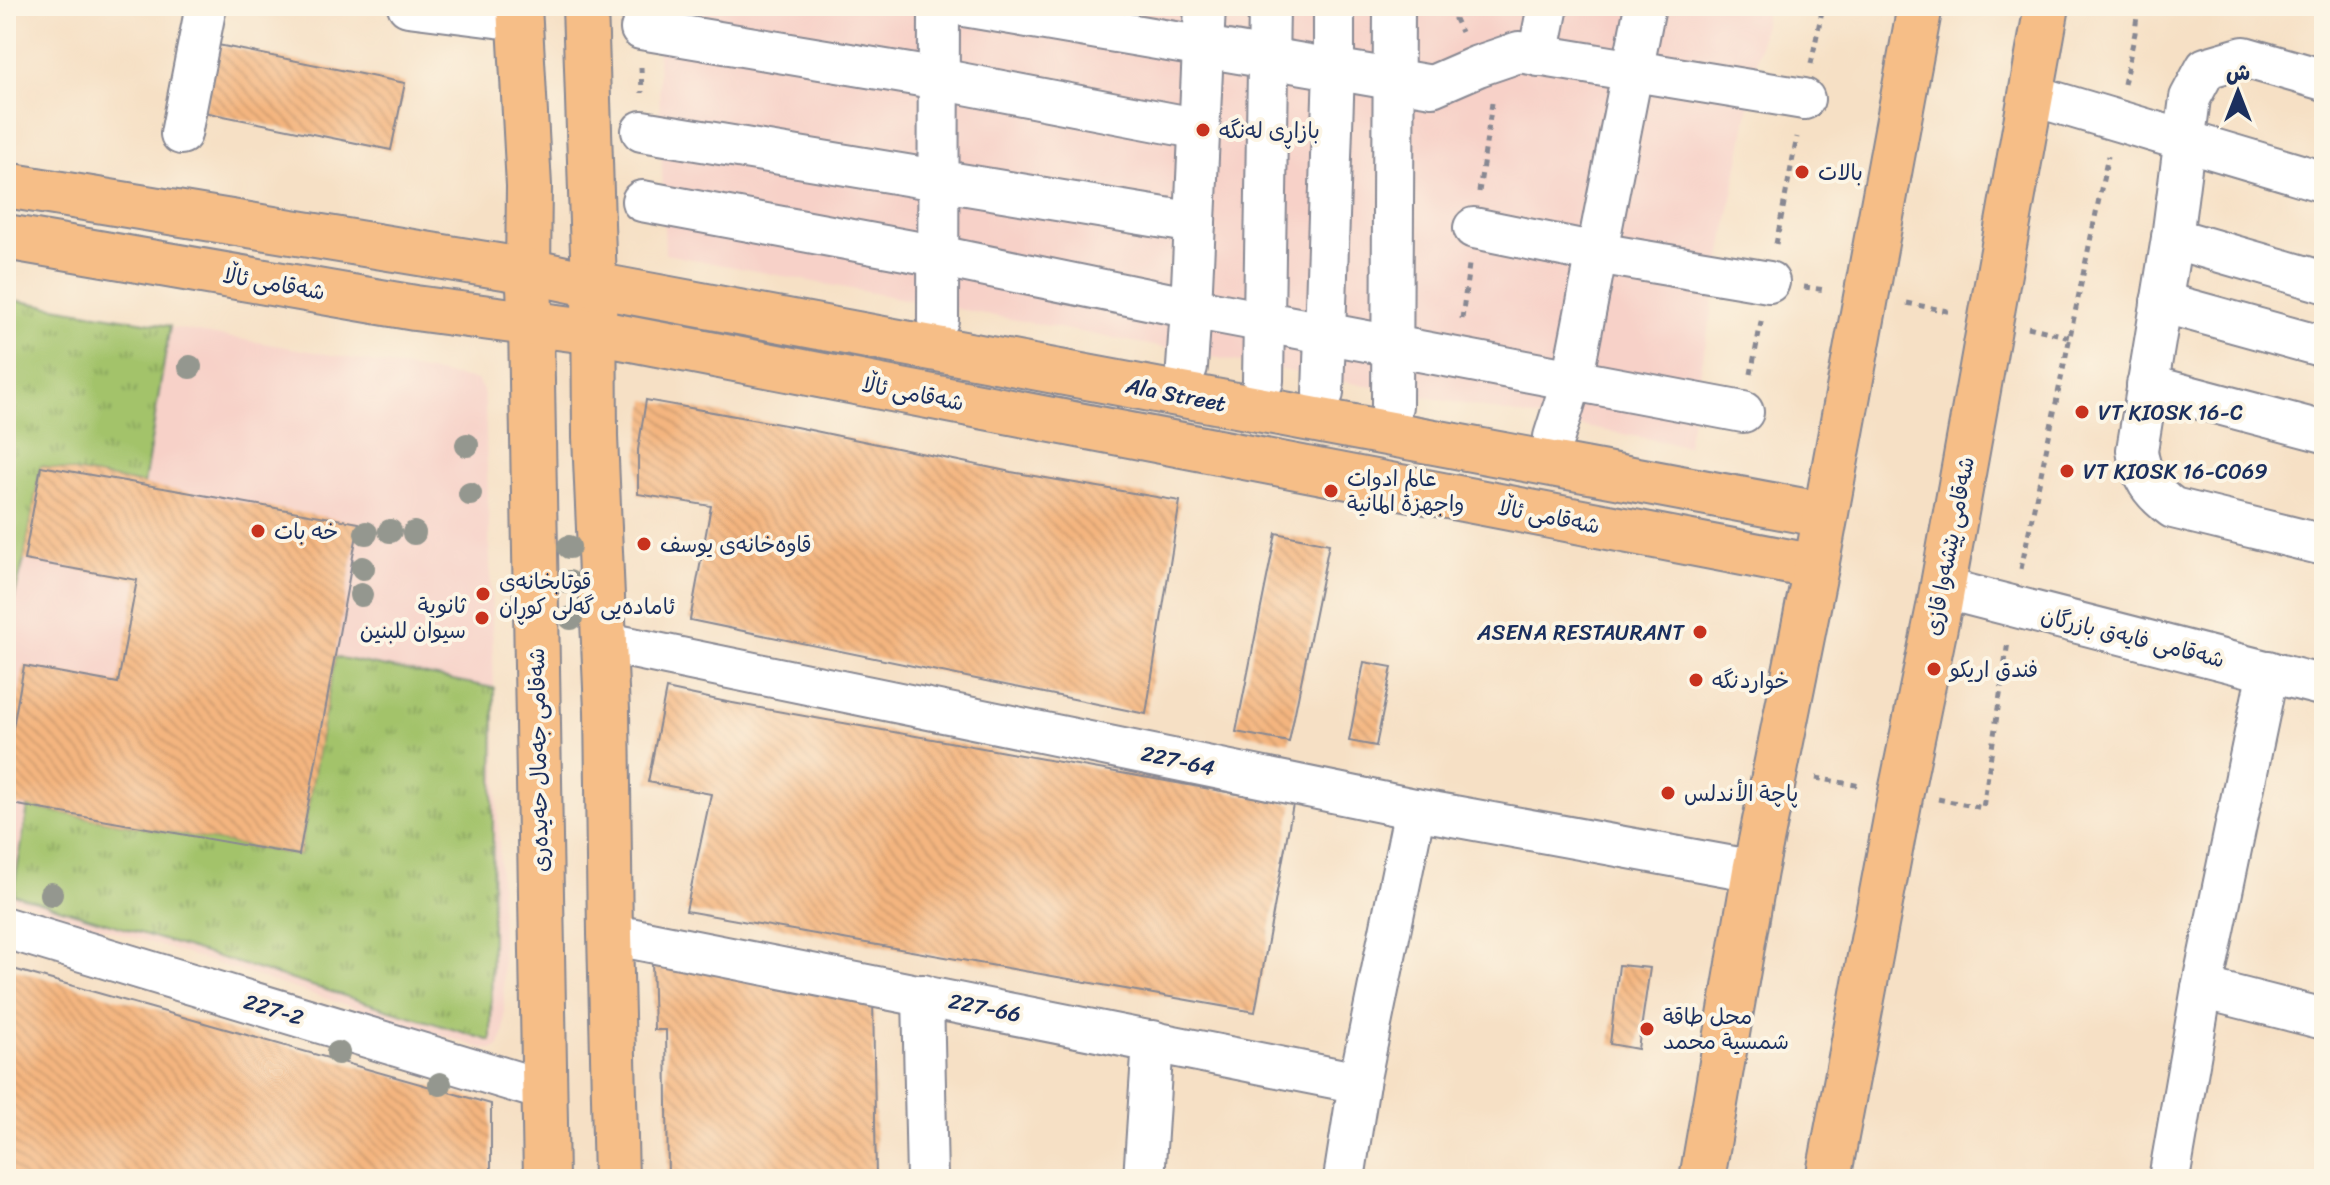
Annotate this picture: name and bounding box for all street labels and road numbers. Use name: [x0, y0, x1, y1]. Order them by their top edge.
street label: شه‌قامی ئاڵا: [220, 255, 328, 312]
street label: شه‌قامی ئاڵا: [859, 365, 967, 422]
street label: Ala Street: [1121, 365, 1230, 423]
street label: شەقامی پێشەوا قازی: [1913, 453, 1986, 639]
street label: شه‌قامی ئاڵا: [1495, 488, 1603, 545]
street label: شەقامی فایەق بازرگان: [2037, 596, 2229, 679]
street label: شەقامی جەمال حەیدەری: [517, 647, 560, 873]
street label: 227-64: [1137, 734, 1219, 787]
street label: 227-66: [945, 981, 1025, 1034]
street label: 227-2: [239, 982, 309, 1037]

